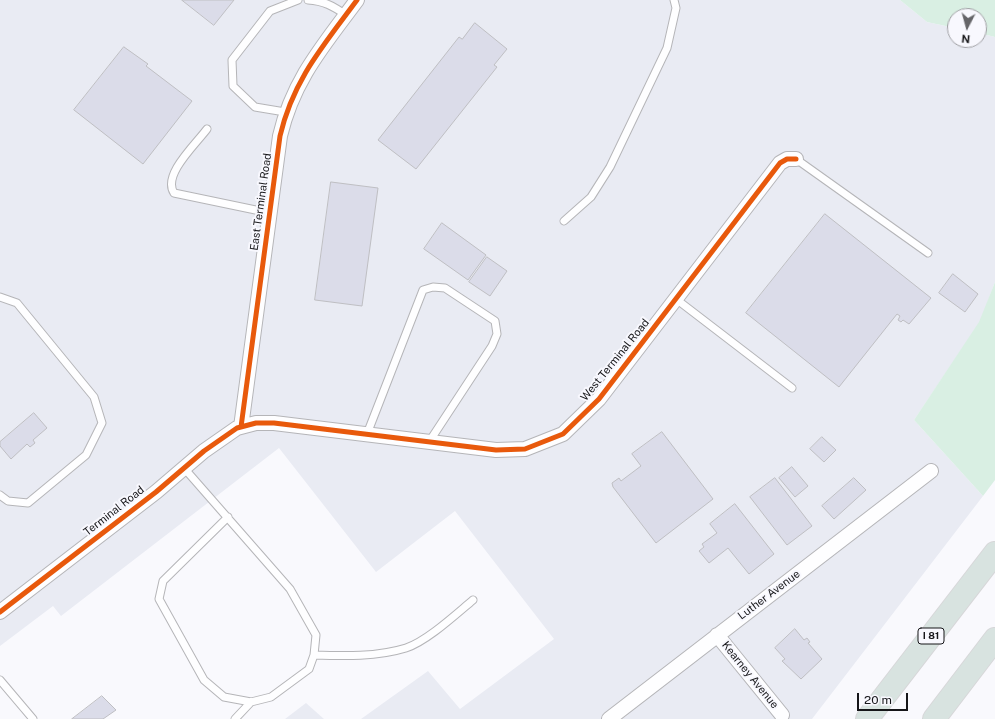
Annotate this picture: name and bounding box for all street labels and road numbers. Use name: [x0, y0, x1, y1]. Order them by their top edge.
street label: East Terminal Road: [248, 152, 274, 252]
street label: West Terminal Road: [578, 316, 652, 404]
street label: Terminal Road: [81, 483, 147, 539]
street label: Luther Avenue: [735, 567, 803, 623]
road number: I 81: [918, 628, 944, 644]
street label: Kearney Avenue: [719, 639, 781, 711]

